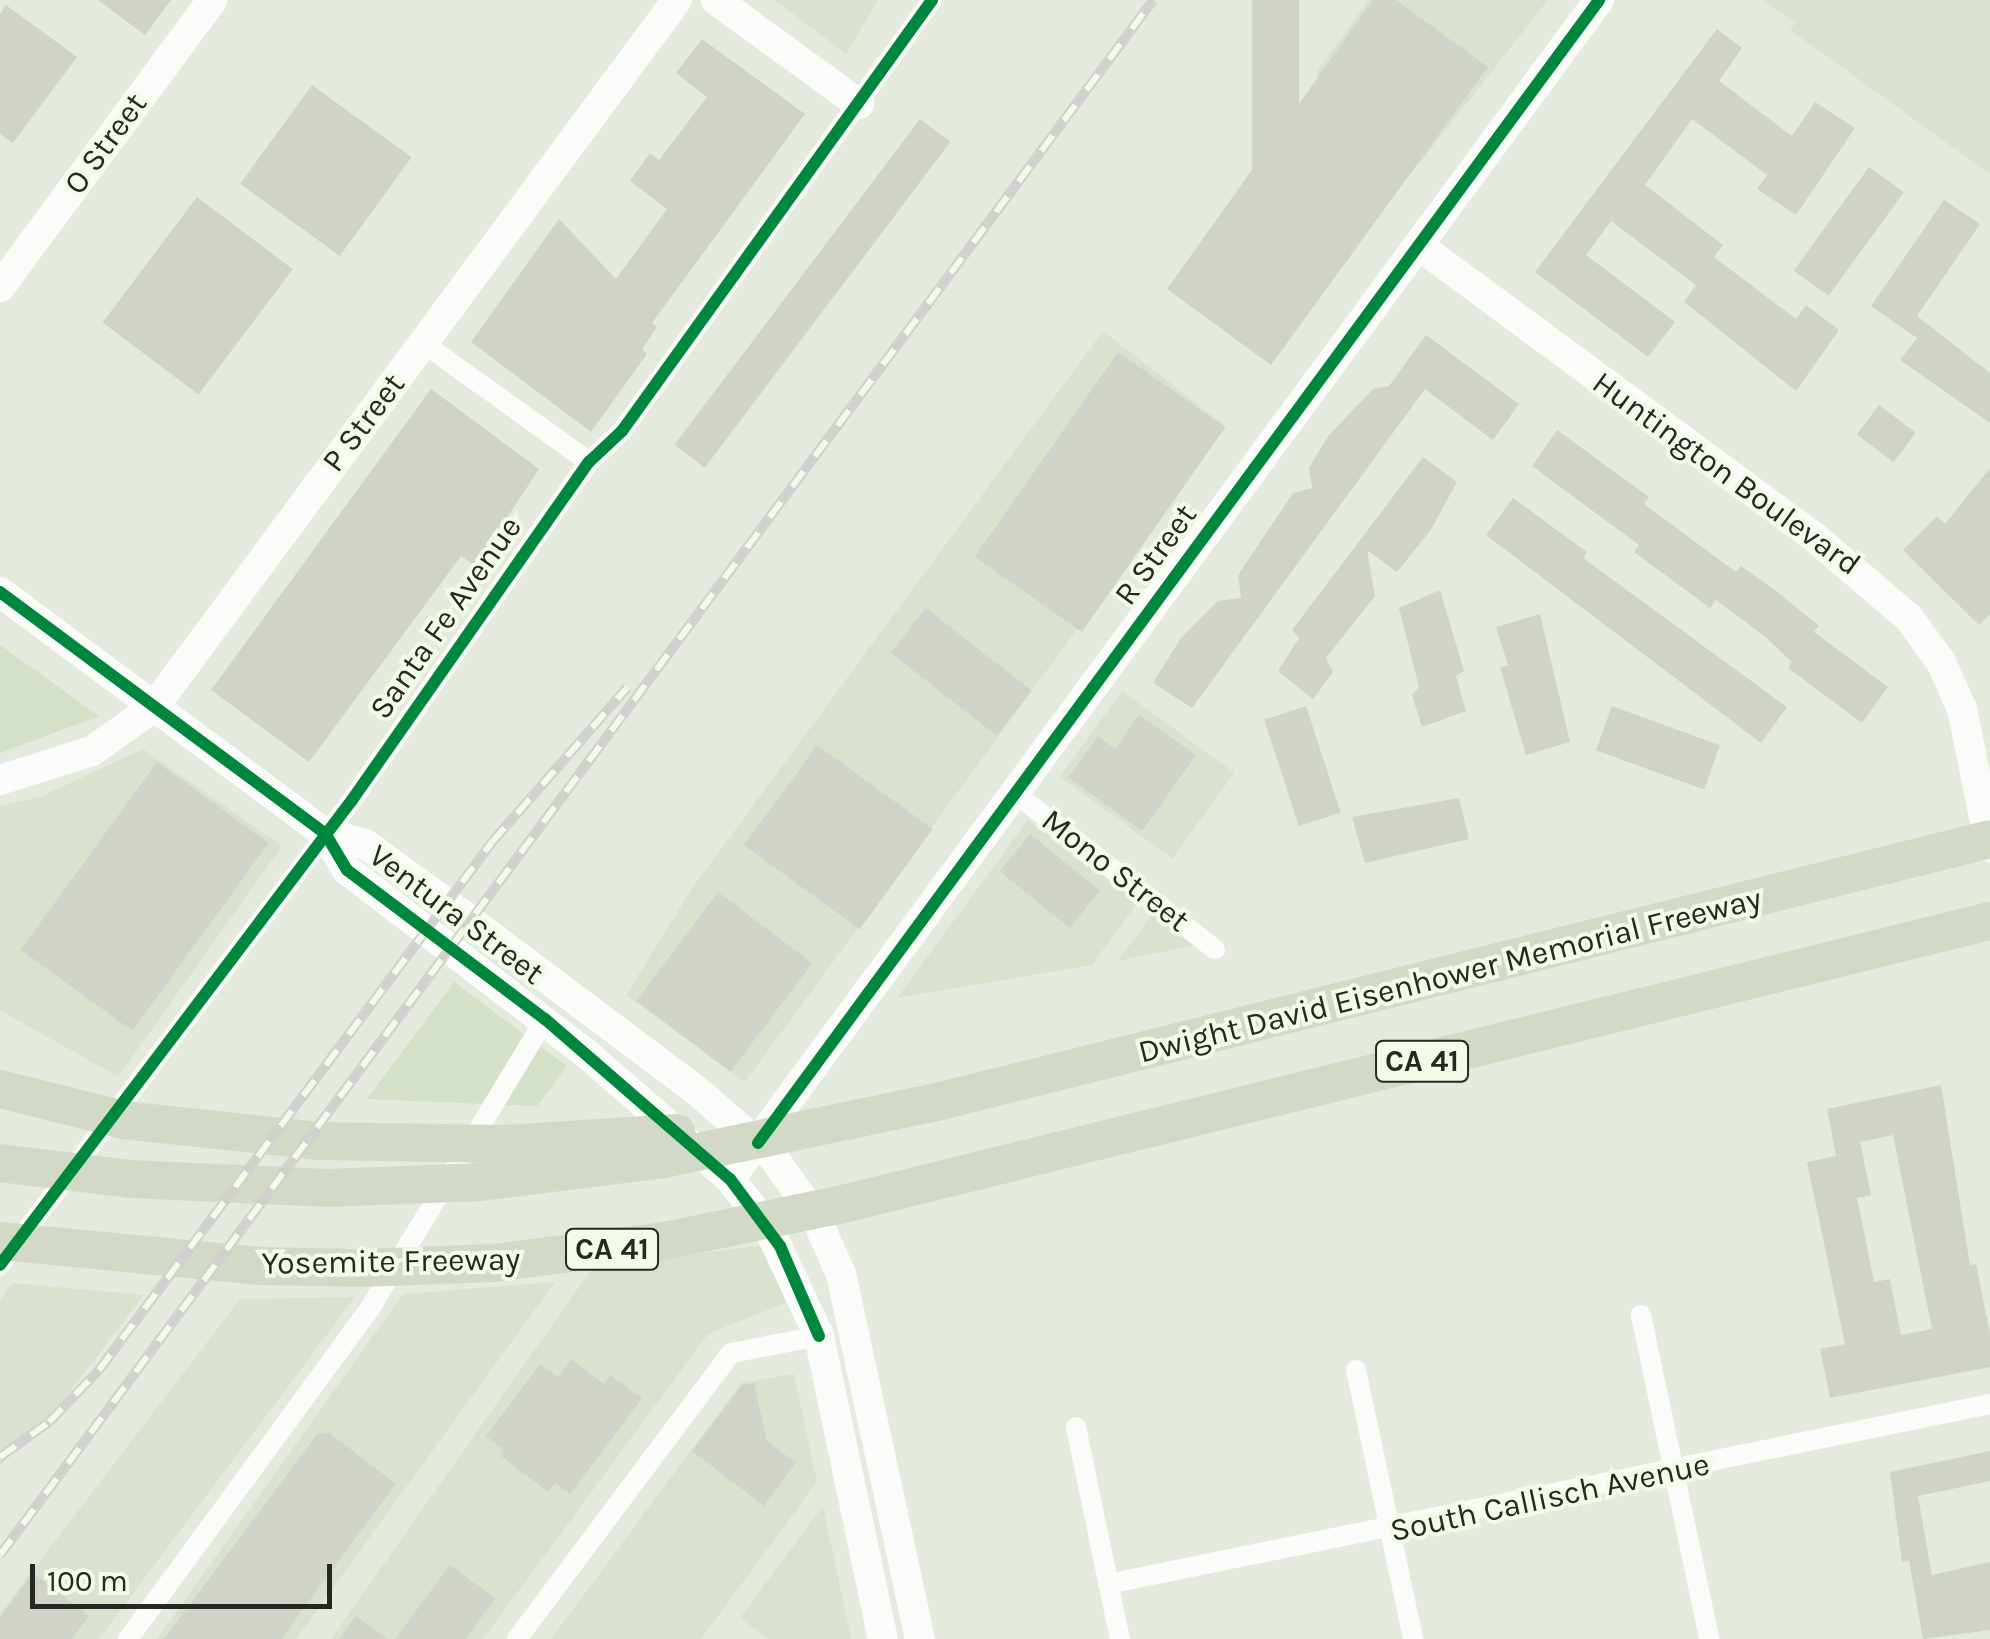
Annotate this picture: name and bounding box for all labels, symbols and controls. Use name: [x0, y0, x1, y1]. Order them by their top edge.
street label: O Street: [56, 86, 156, 202]
street label: Huntington Boulevard: [1585, 364, 1867, 584]
street label: P Street: [315, 366, 413, 480]
street label: R Street: [1107, 497, 1205, 613]
street label: Santa Fe Avenue: [362, 509, 530, 727]
street label: Mono Street: [1034, 801, 1196, 941]
street label: Ventura Street: [361, 837, 551, 993]
street label: Dwight David Eisenhower Memorial Freeway: [1135, 880, 1765, 1072]
road number: CA 41: [1374, 1036, 1470, 1086]
road number: CA 41: [564, 1224, 660, 1274]
street label: Yosemite Freeway: [261, 1241, 521, 1283]
street label: South Callisch Avenue: [1387, 1445, 1713, 1551]
scale bar: [35, 1544, 338, 1606]
text: 100 m: [47, 1563, 128, 1599]

